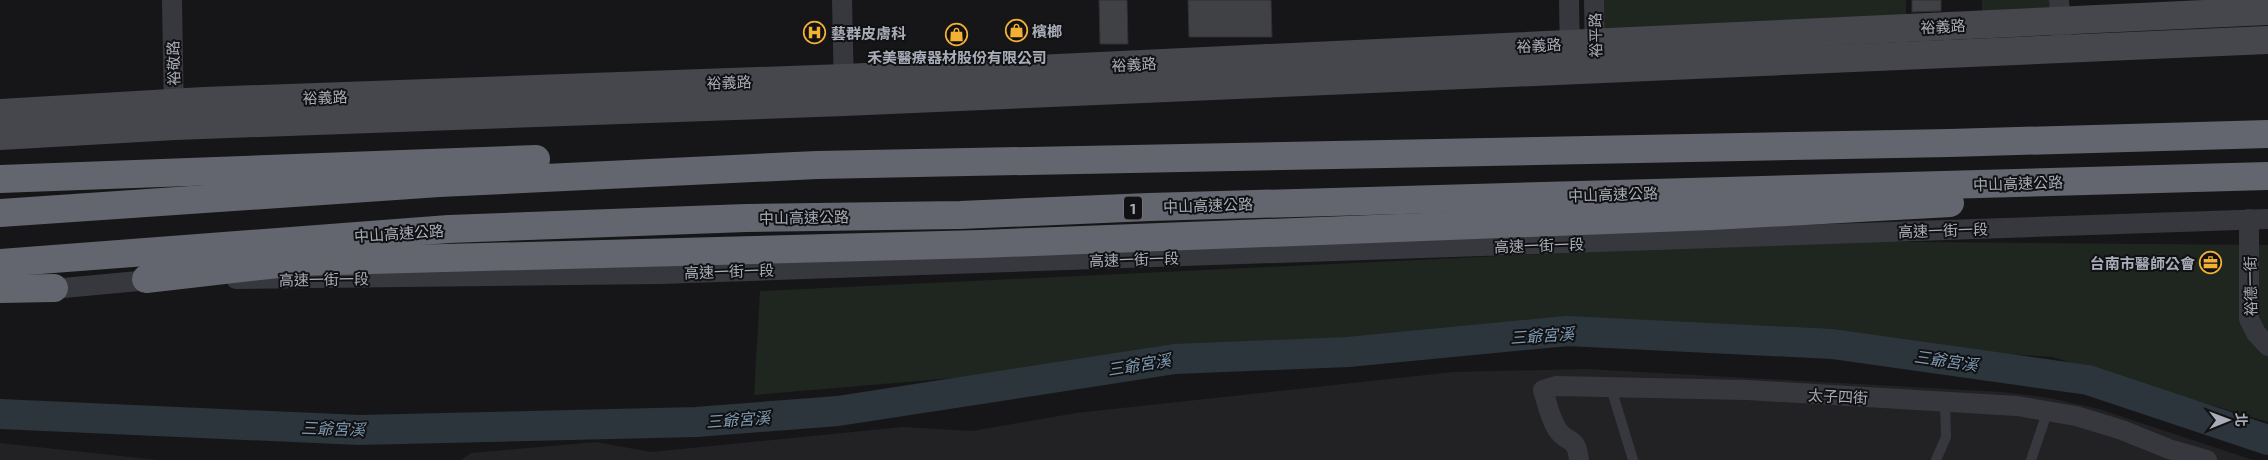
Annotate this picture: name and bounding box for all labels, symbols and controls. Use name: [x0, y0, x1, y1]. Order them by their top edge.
street label: 裕平路: [1586, 12, 1604, 58]
street label: 裕義路: [1920, 16, 1966, 36]
shop icon: 檳榔: [1004, 19, 1028, 43]
hospital icon: 藝群皮膚科: [803, 21, 827, 45]
shop icon: 禾美醫療器材股份有限公司: [945, 22, 969, 46]
place label: 檳榔: [1032, 22, 1062, 40]
place label: 藝群皮膚科: [831, 24, 906, 42]
street label: 裕義路: [1516, 35, 1562, 55]
street label: 裕敬路: [164, 40, 182, 86]
place label: 禾美醫療器材股份有限公司: [867, 48, 1047, 66]
street label: 裕義路: [1111, 54, 1157, 74]
street label: 裕義路: [706, 72, 752, 92]
street label: 裕義路: [302, 87, 348, 107]
street label: 中山高速公路: [1973, 172, 2063, 194]
street label: 中山高速公路: [1568, 183, 1658, 205]
street label: 中山高速公路: [1163, 194, 1253, 216]
road number: 1: [1124, 197, 1142, 220]
street label: 中山高速公路: [759, 207, 849, 227]
street label: 高速一街一段: [1898, 219, 1988, 241]
street label: 中山高速公路: [353, 221, 445, 245]
street label: 高速一街一段: [1494, 234, 1584, 256]
street label: 高速一街一段: [1089, 248, 1179, 270]
office icon: 台南市醫師公會: [2199, 251, 2223, 275]
place label: 台南市醫師公會: [2090, 254, 2195, 272]
street label: 裕德一街: [2240, 256, 2260, 316]
street label: 高速一街一段: [684, 260, 774, 282]
street label: 高速一街一段: [279, 269, 369, 289]
water label: 三爺宮溪: [1509, 323, 1577, 347]
water label: 三爺宮溪: [1913, 346, 1981, 374]
water label: 三爺宮溪: [1106, 349, 1174, 378]
street label: 太子四街: [1808, 385, 1868, 407]
north arrow: [2203, 395, 2253, 445]
water label: 三爺宮溪: [705, 407, 773, 431]
text: 北: [2233, 413, 2250, 427]
water label: 三爺宮溪: [301, 417, 367, 439]

